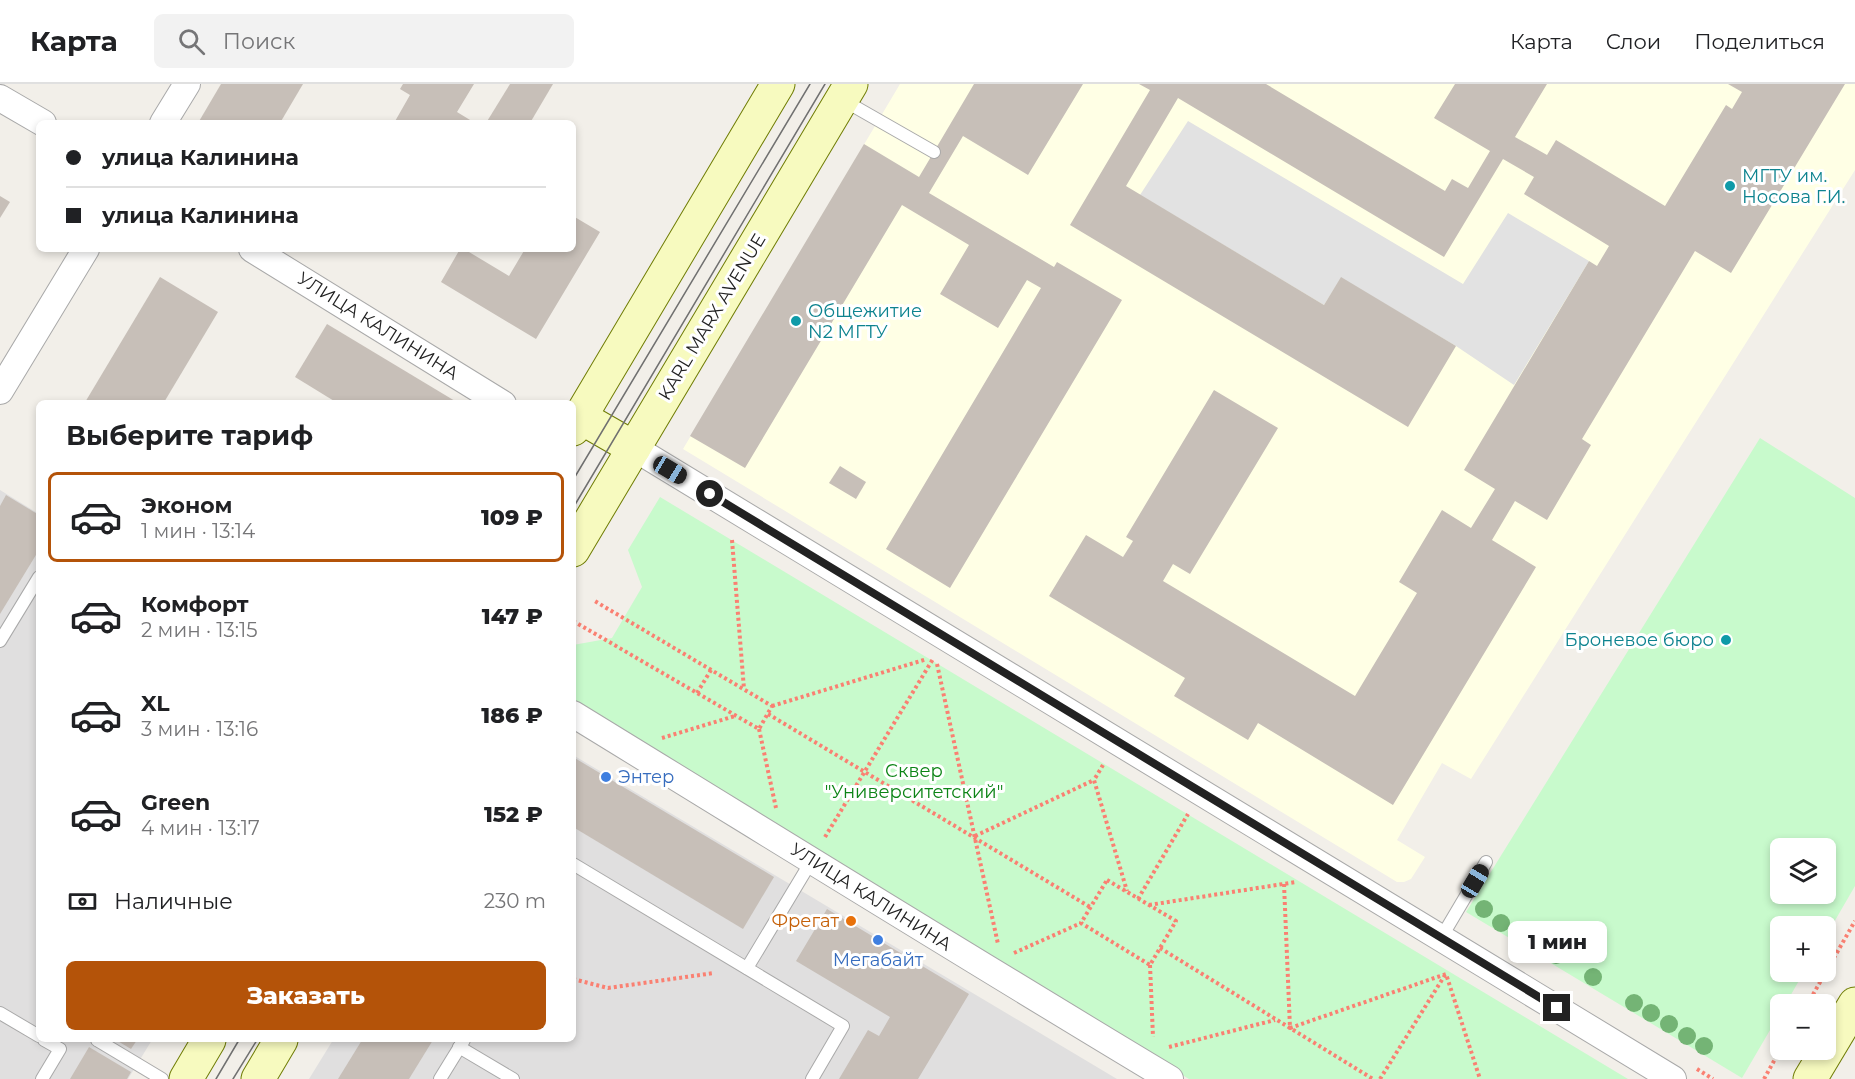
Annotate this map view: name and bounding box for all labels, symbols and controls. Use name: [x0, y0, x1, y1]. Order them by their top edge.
search box: [154, 14, 574, 68]
text: Карта: [30, 24, 118, 58]
icon: search: [175, 25, 208, 58]
text: Поиск: [223, 28, 295, 55]
text: Карта: [1510, 29, 1573, 54]
text: Слои: [1606, 29, 1661, 54]
text: Поделиться: [1694, 29, 1825, 54]
text: улица Калинина: [102, 144, 299, 171]
place label: МГТУ им. Носова Г.И.: [1742, 165, 1845, 208]
marker: МГТУ им. Носова Г.И.: [1723, 179, 1737, 193]
text: улица Калинина: [102, 202, 299, 229]
street label: KARL MARX AVENUE: [654, 230, 770, 404]
street label: УЛИЦА КАЛИНИНА: [293, 267, 463, 385]
place label: Общежитие N2 МГТУ: [808, 300, 922, 343]
marker: Общежитие N2 МГТУ: [789, 314, 803, 328]
text: Выберите тариф: [66, 419, 313, 452]
car: [650, 453, 690, 487]
route start: [696, 480, 723, 507]
icon: car: [69, 490, 123, 544]
text: Эконом: [141, 492, 232, 519]
text: 109 ₽: [481, 504, 543, 531]
text: 1 мин · 13:14: [141, 519, 255, 543]
icon: car: [69, 589, 123, 643]
text: Комфорт: [141, 591, 249, 618]
text: 147 ₽: [482, 603, 543, 630]
text: 2 мин · 13:15: [141, 618, 257, 642]
place label: Броневое бюро: [1564, 629, 1714, 651]
marker: Броневое бюро: [1719, 633, 1733, 647]
icon: car: [69, 688, 123, 742]
text: XL: [141, 690, 170, 717]
text: 186 ₽: [481, 702, 543, 729]
text: 3 мин · 13:16: [141, 717, 258, 741]
park label: Сквер "Университетский": [825, 760, 1003, 803]
place label: Энтер: [618, 766, 674, 788]
marker: Энтер: [599, 770, 613, 784]
icon: car: [69, 787, 123, 841]
text: Green: [141, 789, 210, 816]
text: 152 ₽: [484, 801, 543, 828]
text: 4 мин · 13:17: [141, 816, 260, 840]
street label: УЛИЦА КАЛИНИНА: [786, 838, 956, 956]
map controls: [1770, 838, 1836, 1060]
button: layers: [1770, 838, 1836, 904]
car: [1458, 861, 1492, 901]
icon: cash: [66, 885, 99, 918]
text: Наличные: [114, 888, 233, 915]
text: 230 m: [484, 889, 546, 913]
place label: Фрегат: [771, 910, 839, 932]
marker: Фрегат: [844, 914, 858, 928]
button: +: [1770, 916, 1836, 982]
callout: 1 мин: [1508, 921, 1606, 963]
text: 1 мин: [1528, 930, 1587, 954]
marker: Мегабайт: [871, 933, 885, 947]
place label: Мегабайт: [833, 949, 924, 971]
button: Заказать: [66, 961, 546, 1030]
route end: [1543, 994, 1570, 1021]
button: −: [1770, 994, 1836, 1060]

